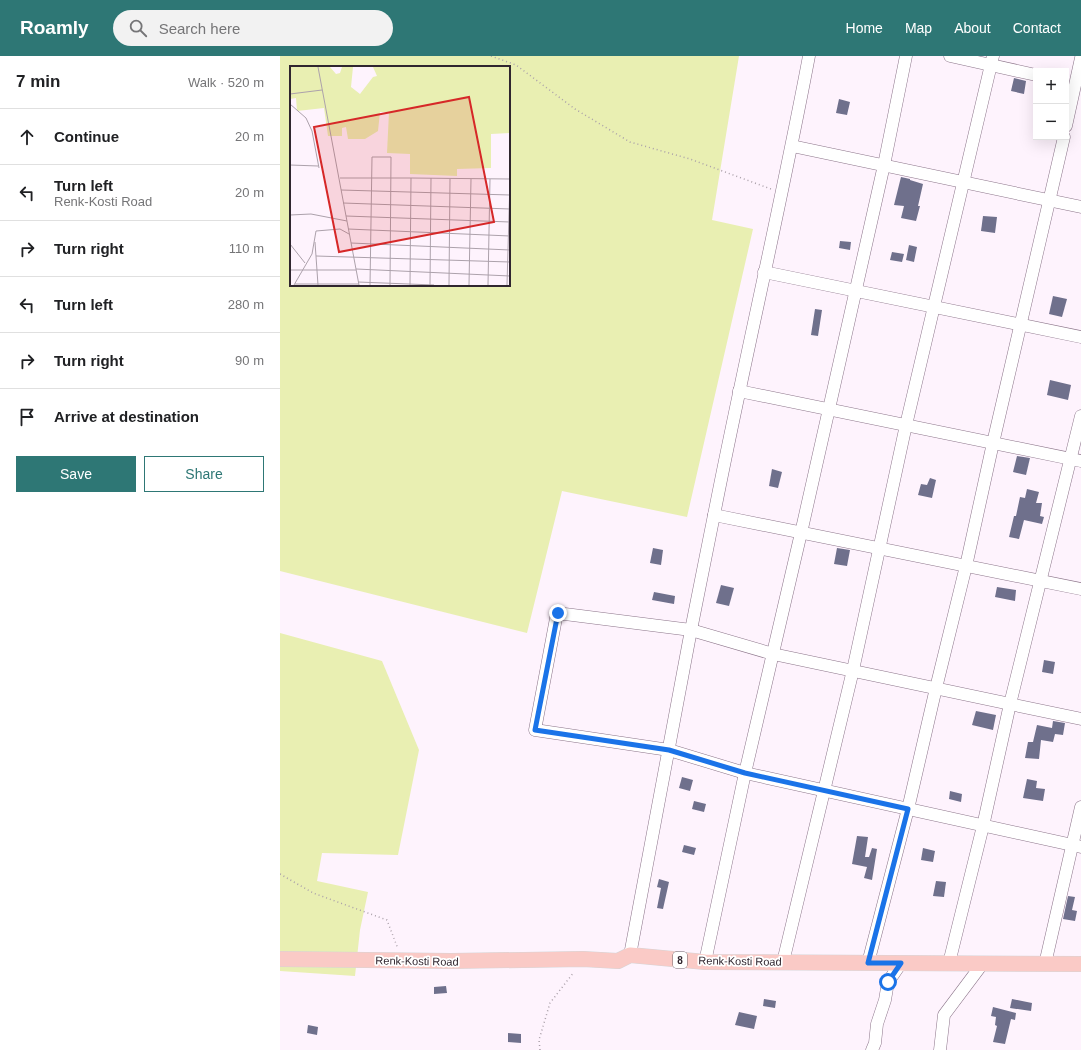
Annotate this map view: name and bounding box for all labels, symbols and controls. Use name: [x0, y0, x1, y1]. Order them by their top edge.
search box: [113, 10, 393, 46]
text: Roamly: [20, 17, 89, 38]
icon: search: [127, 17, 149, 39]
text: Search here: [159, 20, 240, 37]
text: Home: [846, 20, 883, 36]
text: Map: [905, 20, 932, 36]
text: About: [954, 20, 991, 36]
text: Contact: [1013, 20, 1061, 36]
inset map: [290, 66, 510, 286]
map controls: [1033, 68, 1069, 140]
button: +: [1033, 68, 1069, 104]
text: 7 min: [16, 72, 60, 91]
text: Walk · 520 m: [188, 75, 264, 90]
button: −: [1033, 104, 1069, 140]
icon: ahead: [16, 126, 38, 148]
text: Continue: [54, 128, 119, 145]
text: 20 m: [235, 129, 264, 144]
text: Turn left: [54, 177, 113, 194]
icon: left: [16, 182, 38, 204]
text: 20 m: [235, 185, 264, 200]
text: Renk-Kosti Road: [54, 194, 152, 209]
icon: right: [16, 238, 38, 260]
text: Turn right: [54, 240, 124, 257]
text: 110 m: [229, 241, 264, 256]
icon: left: [16, 294, 38, 316]
text: Turn left: [54, 296, 113, 313]
text: 280 m: [228, 297, 264, 312]
icon: right: [16, 350, 38, 372]
text: Turn right: [54, 352, 124, 369]
text: 90 m: [235, 353, 264, 368]
icon: arrive: [16, 406, 38, 428]
text: Arrive at destination: [54, 408, 199, 425]
button: Save: [16, 456, 136, 492]
button: Share: [144, 456, 264, 492]
route end: [549, 604, 567, 622]
road number: 8: [673, 952, 687, 968]
street label: Renk-Kosti Road: [375, 954, 459, 968]
street label: Renk-Kosti Road: [698, 954, 782, 968]
route start: [879, 973, 897, 991]

